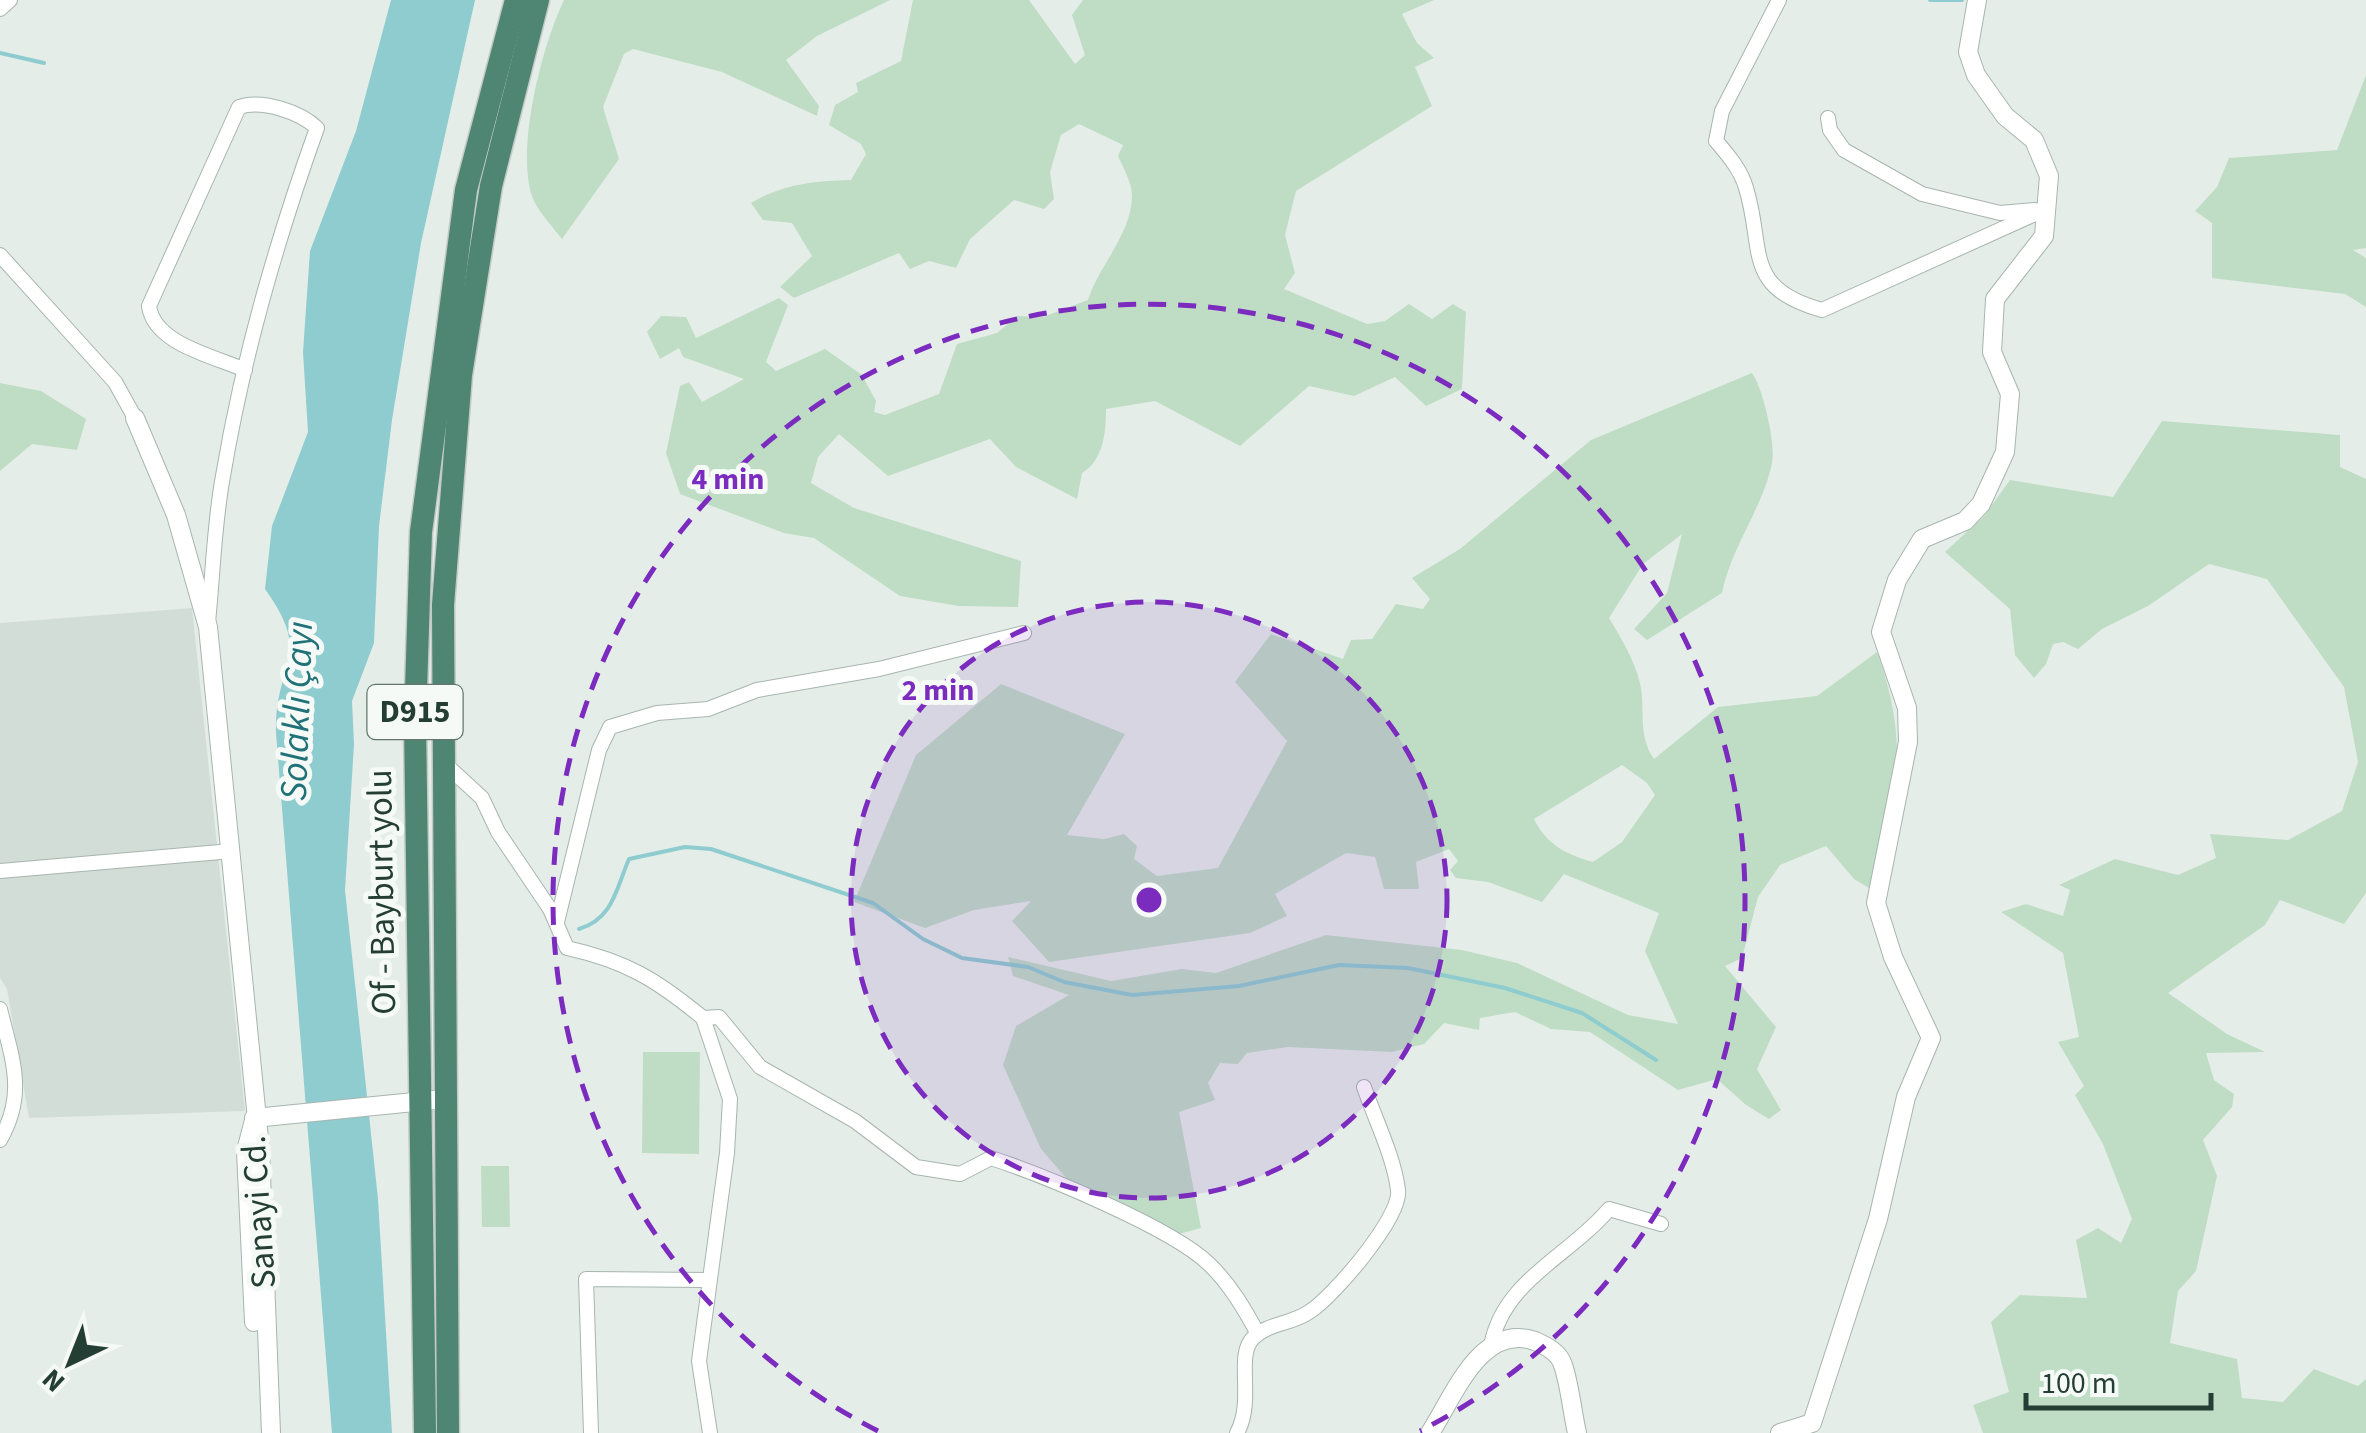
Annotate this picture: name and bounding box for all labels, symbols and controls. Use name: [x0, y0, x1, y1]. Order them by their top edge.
text: 4 min: [692, 458, 765, 501]
water label: Solaklı Çayı: [267, 620, 327, 802]
text: 2 min: [902, 669, 975, 712]
road number: D915: [368, 685, 462, 739]
street label: Of - Bayburt yolu: [355, 769, 409, 1015]
centre of rings: [1131, 882, 1167, 918]
street label: Sanayi Cd.: [229, 1134, 289, 1290]
north arrow: [20, 1313, 120, 1413]
scale bar: [2026, 1348, 2211, 1410]
text: N: [33, 1360, 74, 1402]
text: 100 m: [2041, 1362, 2117, 1405]

